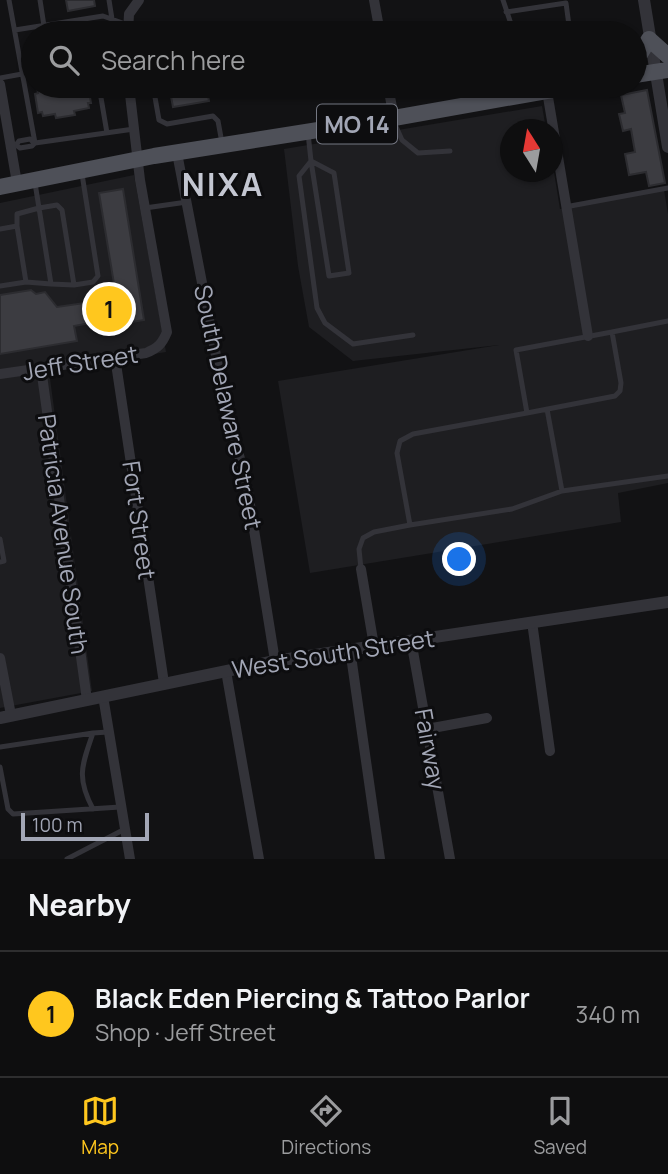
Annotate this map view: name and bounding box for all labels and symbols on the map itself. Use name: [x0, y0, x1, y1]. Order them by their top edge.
road number: MO 14: [317, 105, 397, 144]
north arrow: [500, 119, 563, 182]
district label: NIXA: [182, 162, 264, 206]
street label: South Delaware Street: [187, 282, 271, 532]
pin: 1: [86, 283, 132, 335]
street label: Jeff Street: [20, 337, 140, 387]
street label: Patricia Avenue South: [31, 412, 97, 656]
street label: Fort Street: [115, 459, 165, 581]
your location: [442, 542, 476, 576]
street label: West South Street: [229, 621, 437, 685]
street label: Fairway: [408, 706, 454, 793]
scale bar: [21, 810, 149, 842]

